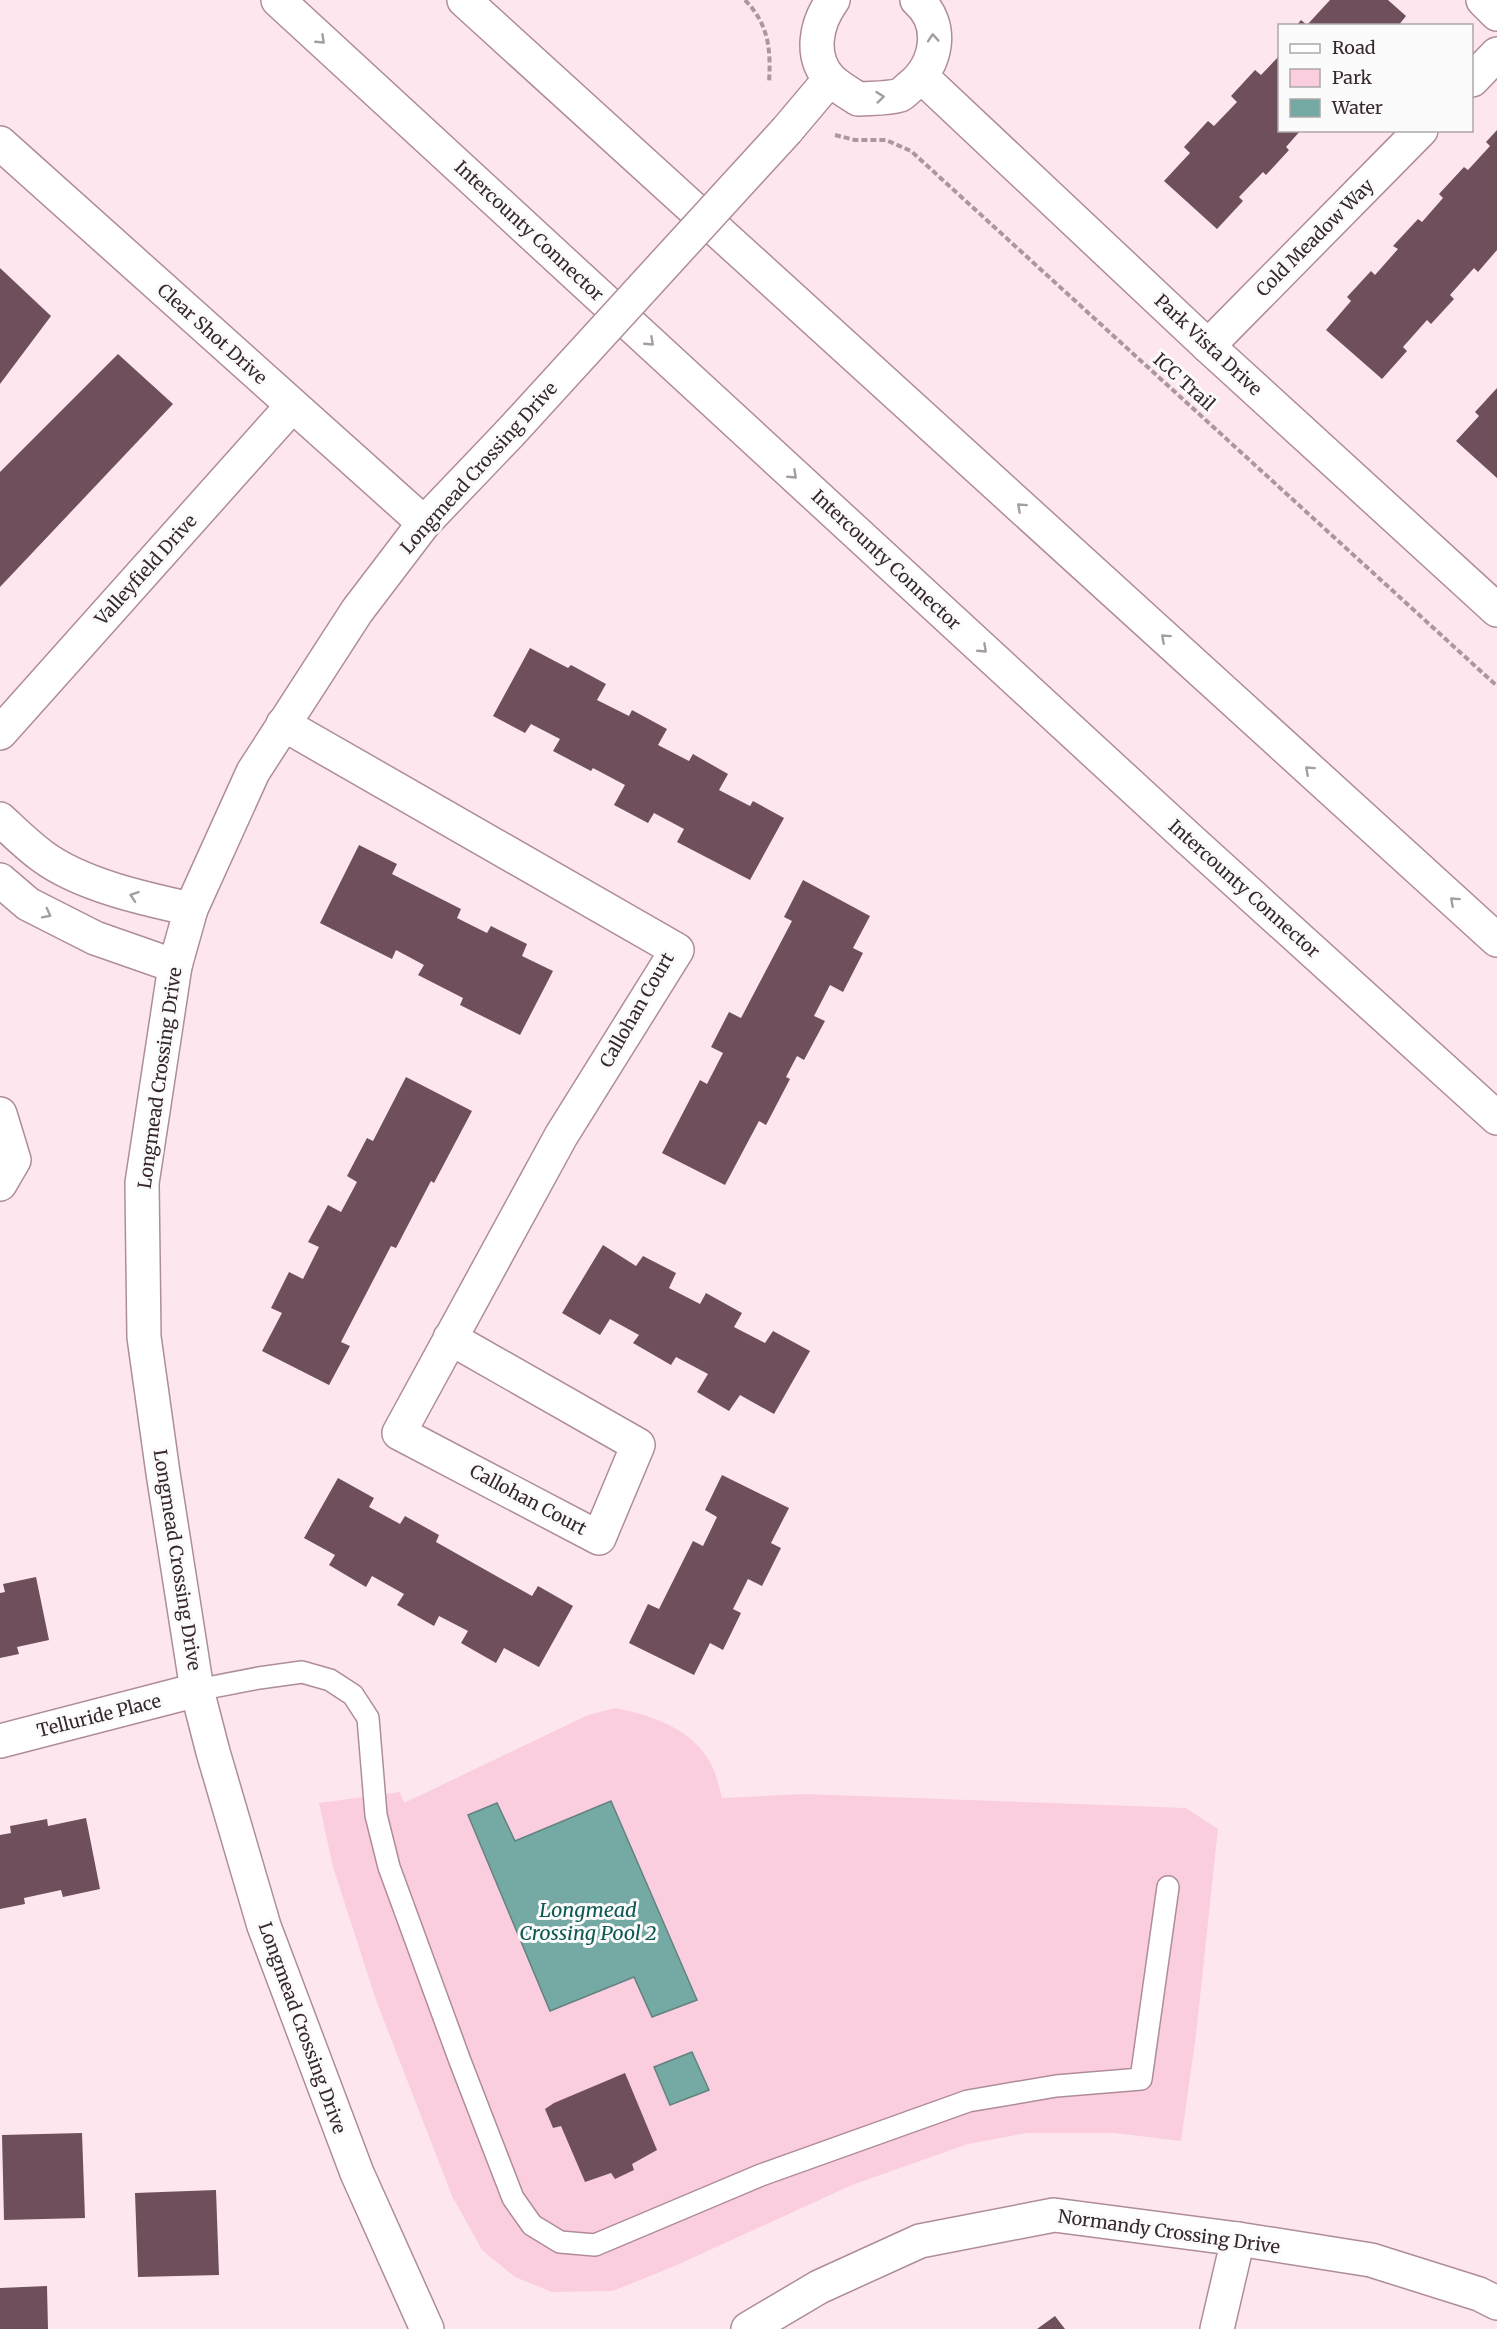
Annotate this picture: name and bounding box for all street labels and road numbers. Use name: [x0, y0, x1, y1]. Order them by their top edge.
street label: Intercounty Connector: [450, 155, 609, 306]
street label: Cold Meadow Way: [1251, 174, 1379, 301]
street label: Clear Shot Drive: [153, 278, 272, 389]
street label: Park Vista Drive: [1150, 289, 1267, 400]
street label: ICC Trail: [1149, 348, 1220, 416]
street label: Longmead Crossing Drive: [395, 377, 562, 558]
street label: Intercounty Connector: [807, 484, 966, 635]
street label: Valleyfield Drive: [89, 509, 201, 631]
street label: Intercounty Connector: [1164, 815, 1325, 963]
street label: Callohan Court: [594, 948, 679, 1071]
street label: Longmead Crossing Drive: [133, 966, 186, 1190]
street label: Longmead Crossing Drive: [149, 1448, 206, 1672]
street label: Callohan Court: [466, 1459, 591, 1540]
street label: Telluride Place: [35, 1689, 163, 1742]
street label: Longmead Crossing Drive: [253, 1919, 351, 2137]
street label: Normandy Crossing Drive: [1057, 2205, 1281, 2258]

